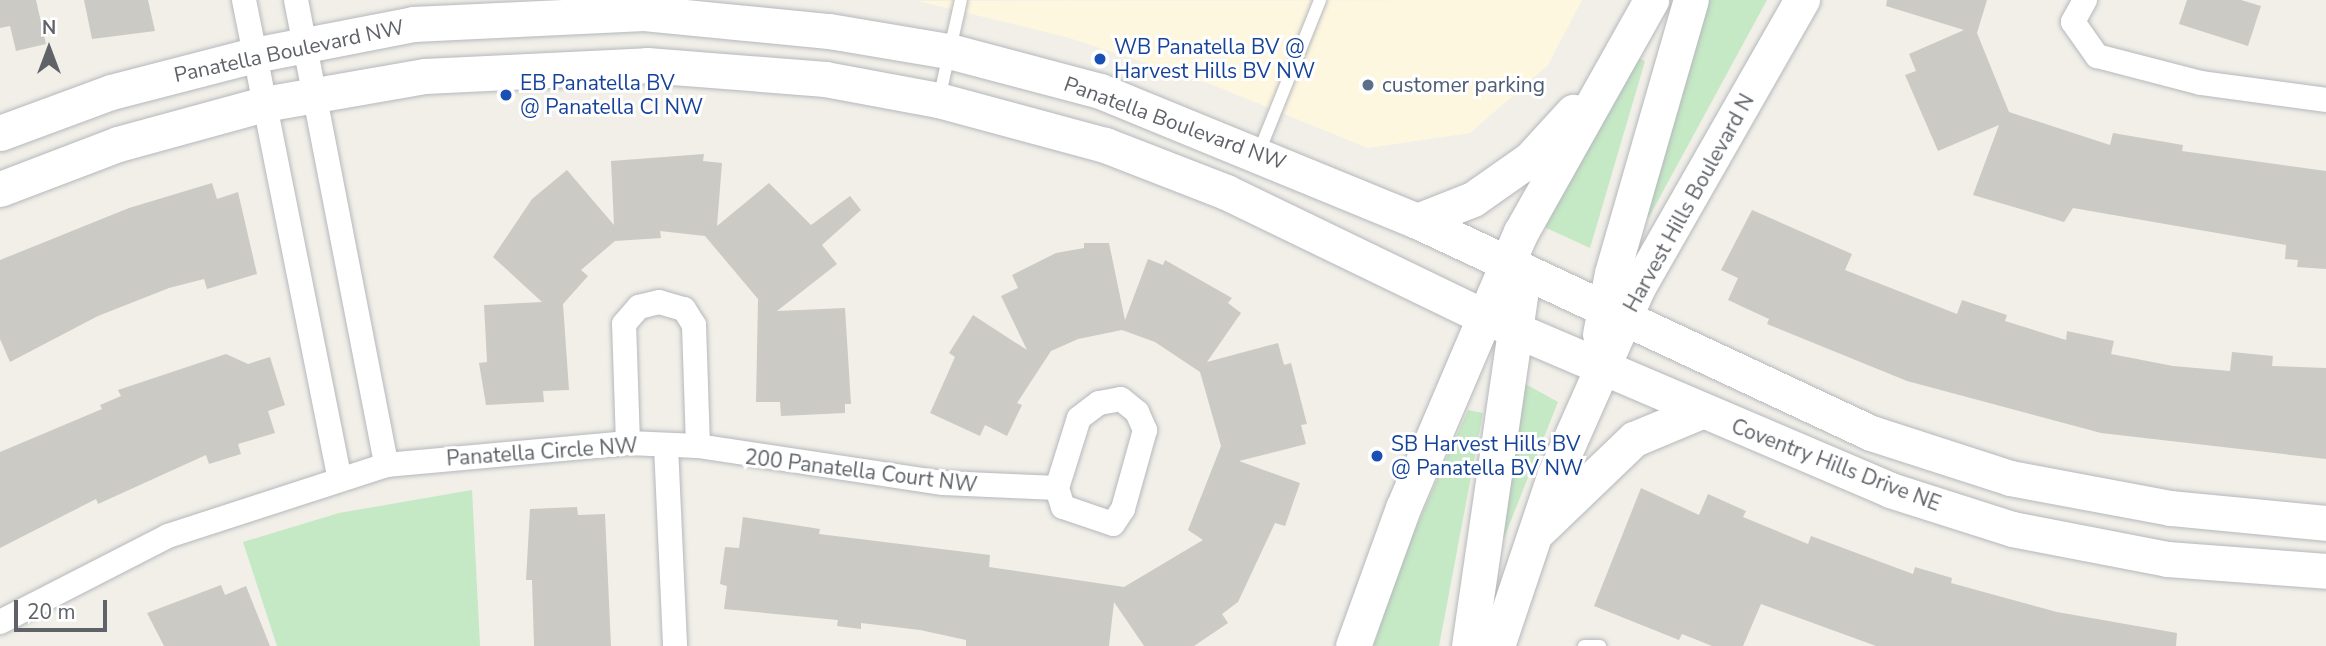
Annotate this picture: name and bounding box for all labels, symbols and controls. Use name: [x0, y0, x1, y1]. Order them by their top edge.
north arrow: [14, 14, 84, 84]
street label: Panatella Boulevard NW: [172, 14, 406, 88]
text: N: [42, 15, 56, 41]
place label: WB Panatella BV @ Harvest Hills BV NW: [1114, 34, 1315, 84]
marker: WB Panatella BV @ Harvest Hills BV NW: [1092, 51, 1108, 67]
place label: EB Panatella BV @ Panatella CI NW: [520, 70, 703, 120]
street label: Panatella Boulevard NW: [1060, 71, 1290, 175]
place label: customer parking: [1382, 72, 1545, 98]
marker: customer parking: [1360, 77, 1376, 93]
marker: EB Panatella BV @ Panatella CI NW: [498, 87, 514, 103]
street label: Harvest Hills Boulevard N: [1618, 89, 1760, 317]
street label: Coventry Hills Drive NE: [1728, 413, 1944, 517]
place label: SB Harvest Hills BV @ Panatella BV NW: [1391, 431, 1583, 481]
street label: Panatella Circle NW: [445, 433, 639, 471]
street label: 200 Panatella Court NW: [743, 444, 979, 498]
marker: SB Harvest Hills BV @ Panatella BV NW: [1369, 448, 1385, 464]
scale bar: [18, 586, 110, 630]
text: 20 m: [27, 598, 76, 626]

